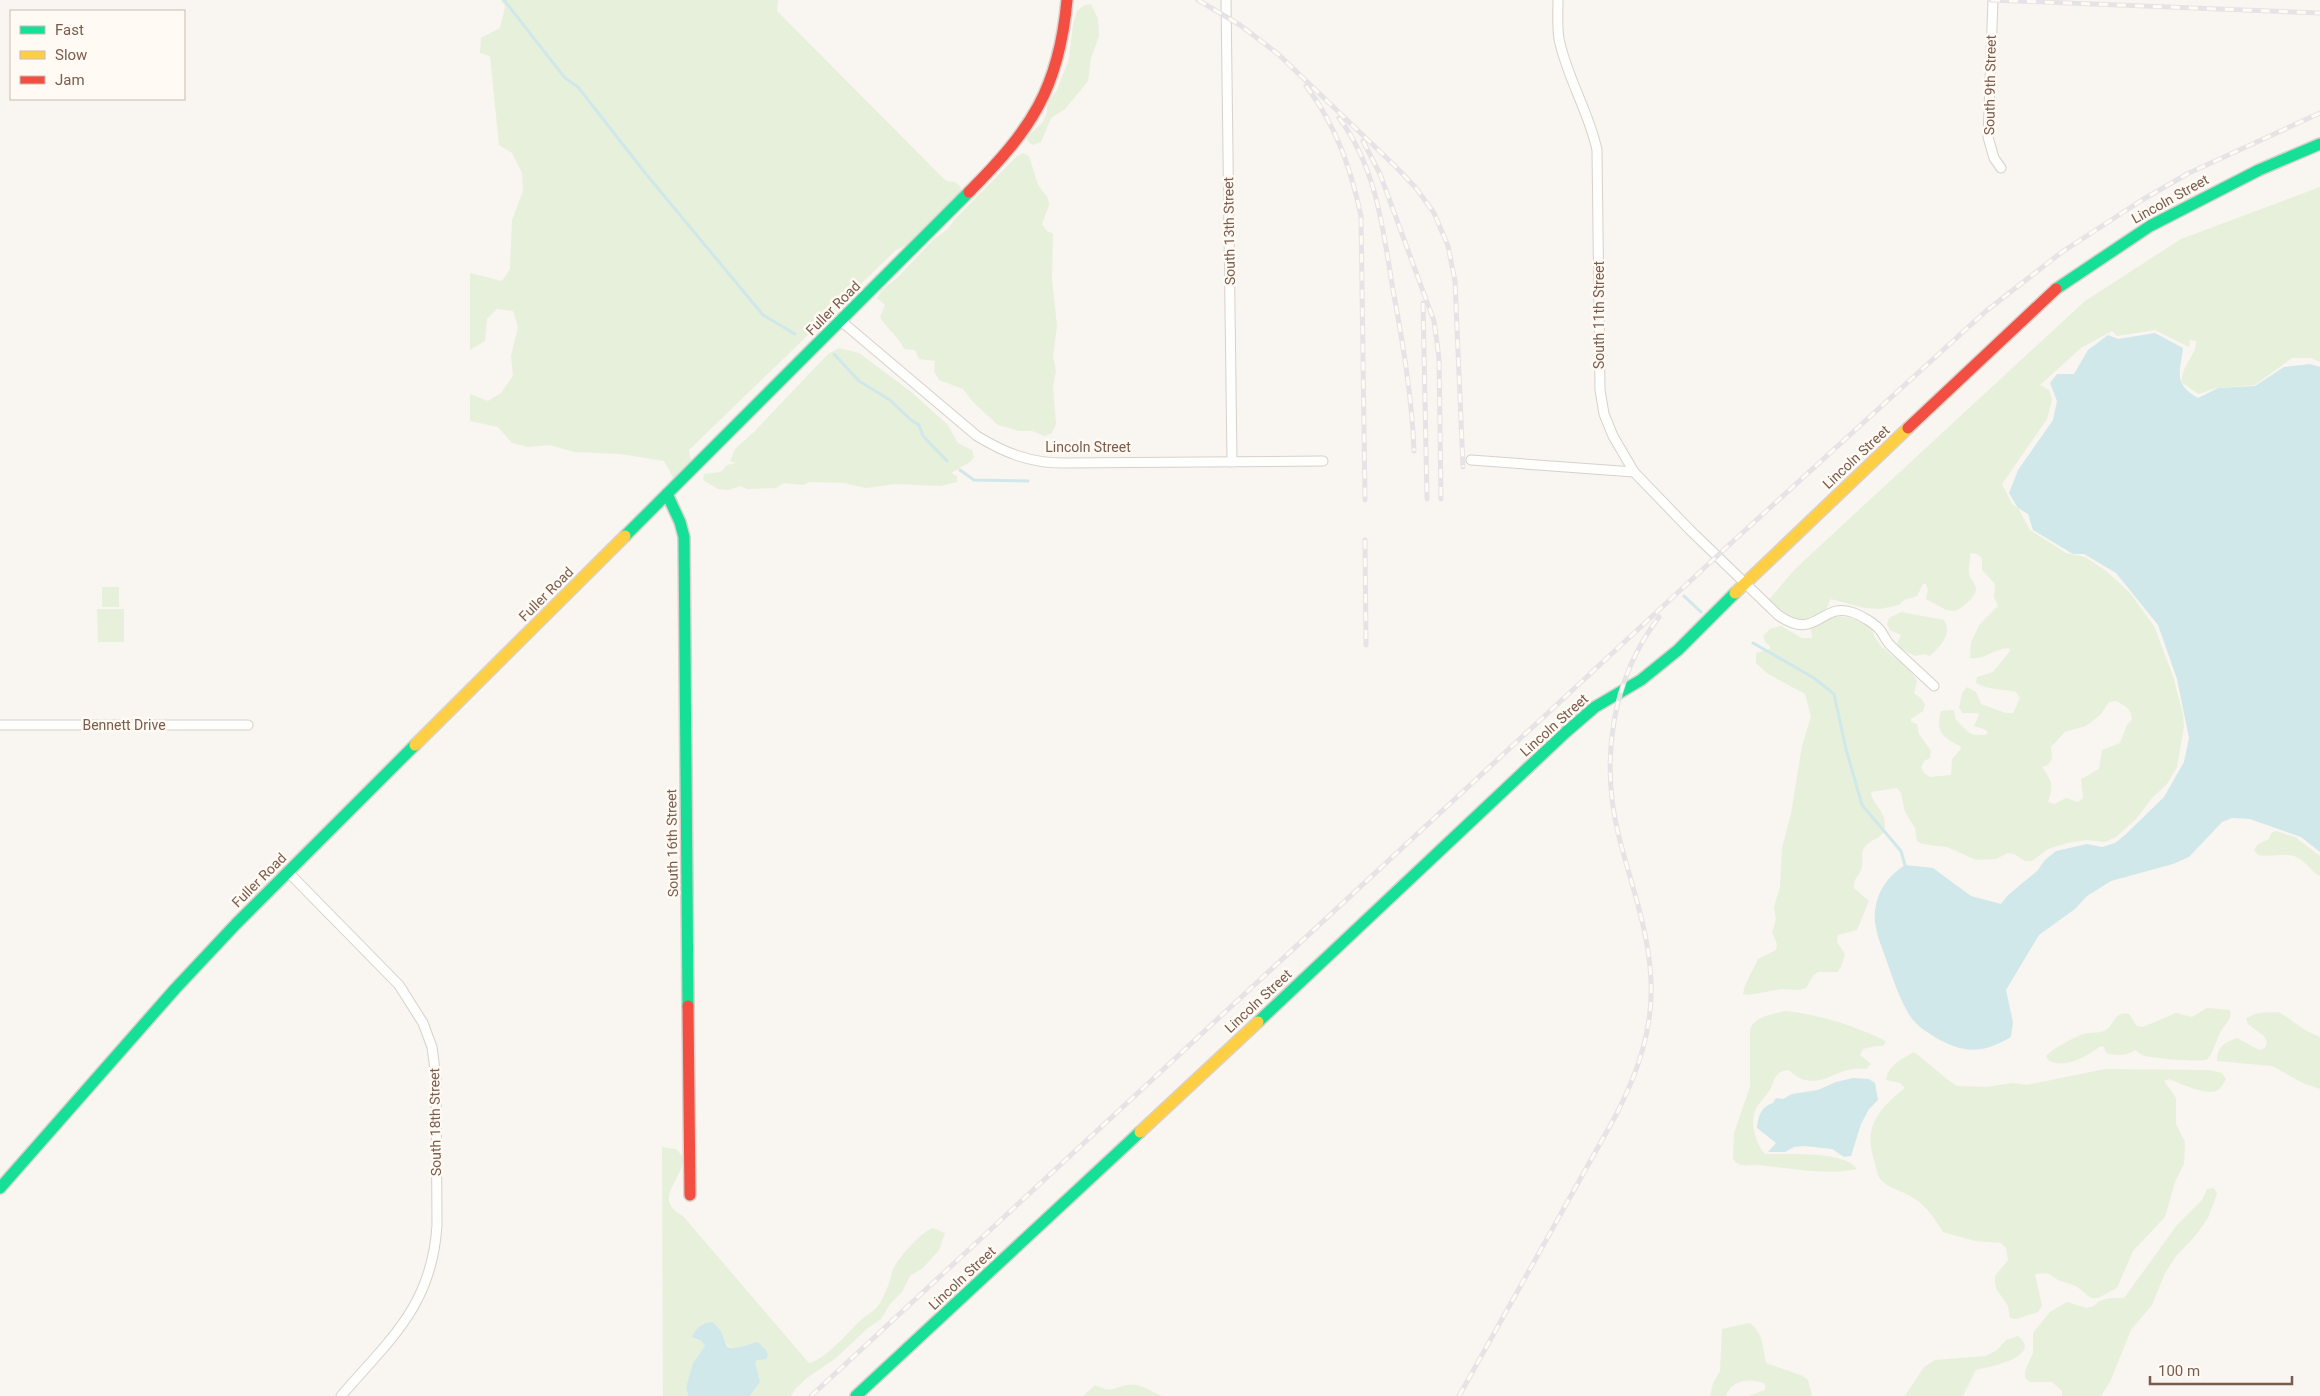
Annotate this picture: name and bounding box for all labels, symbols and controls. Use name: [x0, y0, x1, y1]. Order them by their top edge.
legend: [10, 10, 185, 100]
text: Fast: [55, 21, 84, 39]
street label: South 9th Street: [1981, 34, 1999, 135]
text: Slow: [55, 46, 87, 64]
text: Jam: [55, 71, 85, 89]
street label: Lincoln Street: [2129, 171, 2212, 227]
street label: South 13th Street: [1220, 176, 1238, 285]
street label: South 11th Street: [1591, 260, 1607, 369]
street label: Fuller Road: [803, 278, 863, 338]
street label: Lincoln Street: [1819, 422, 1893, 492]
street label: Lincoln Street: [1045, 439, 1131, 455]
street label: Fuller Road: [516, 564, 576, 624]
street label: Lincoln Street: [1517, 690, 1591, 760]
street label: Bennett Drive: [82, 717, 166, 733]
street label: South 16th Street: [663, 788, 681, 897]
street label: Fuller Road: [229, 850, 289, 910]
street label: Lincoln Street: [1221, 966, 1295, 1036]
street label: South 18th Street: [426, 1067, 444, 1176]
street label: Lincoln Street: [925, 1243, 999, 1313]
scale bar: [2150, 1354, 2292, 1386]
text: 100 m: [2158, 1362, 2200, 1380]

